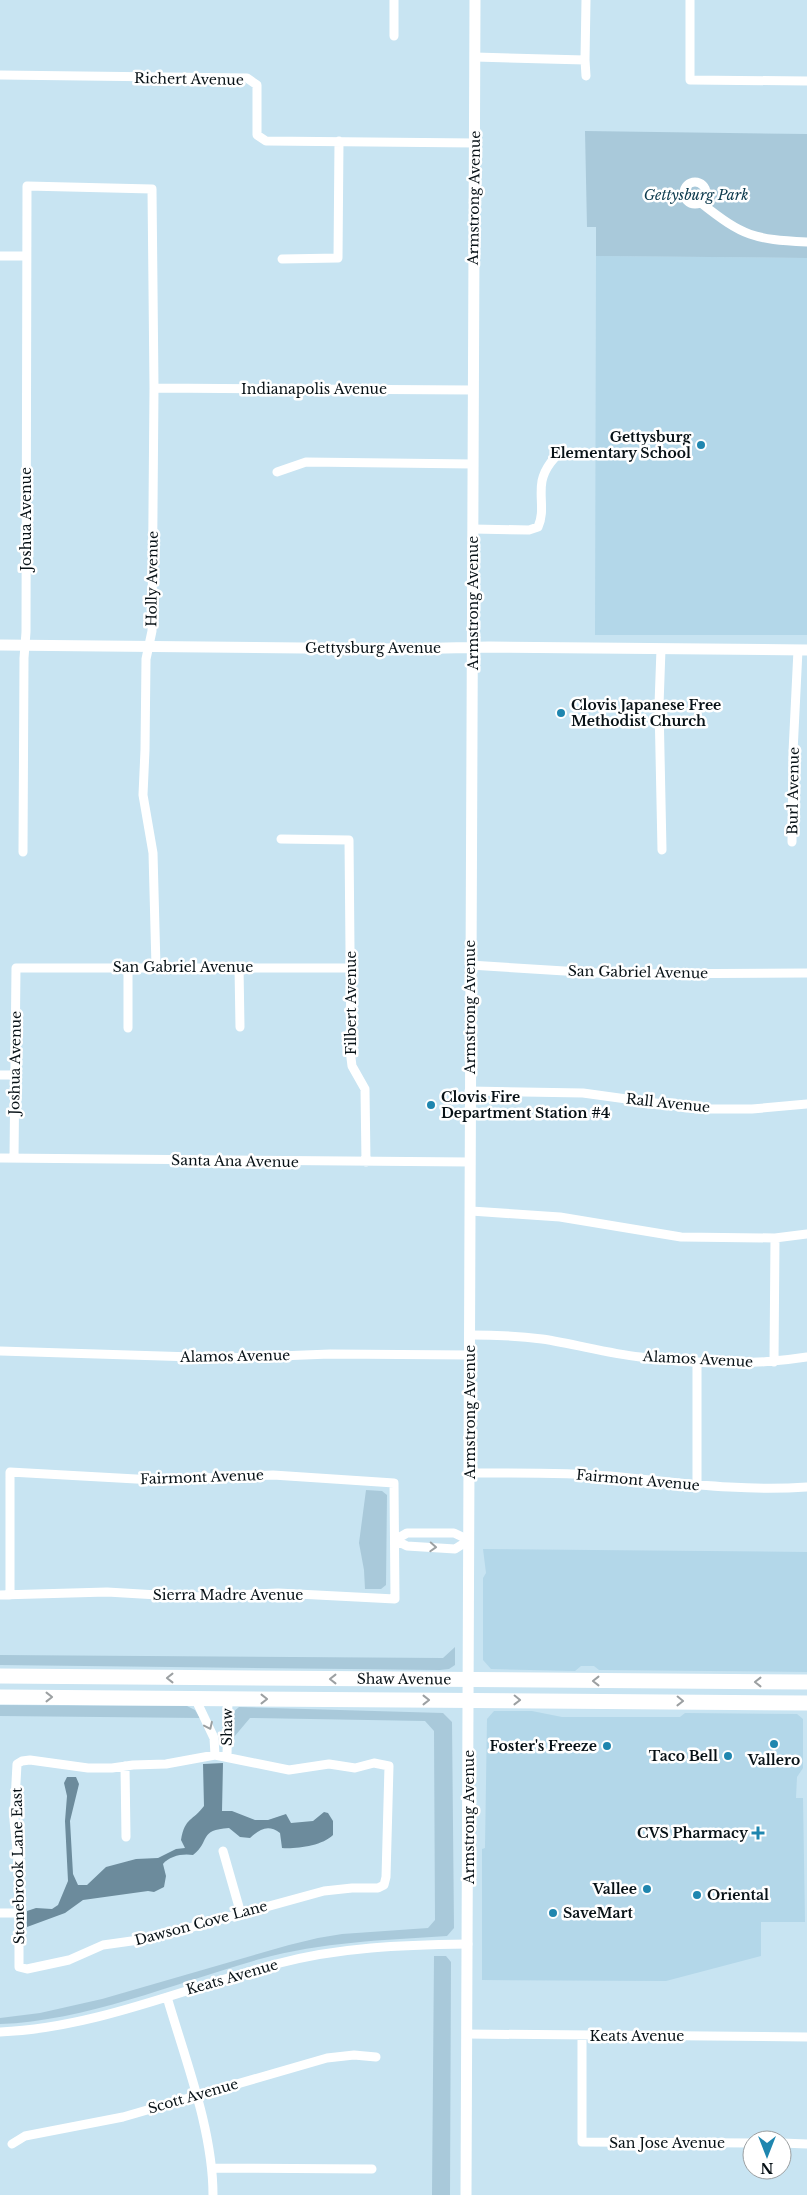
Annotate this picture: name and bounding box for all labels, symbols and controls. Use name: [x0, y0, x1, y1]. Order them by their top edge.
street label: Richert Avenue: [134, 69, 244, 89]
street label: Armstrong Avenue: [464, 131, 484, 266]
park label: Gettysburg Park: [644, 186, 748, 204]
street label: Indianapolis Avenue: [241, 380, 387, 398]
place label: Gettysburg Elementary School: [550, 428, 691, 462]
marker: Gettysburg Elementary School: [695, 439, 707, 451]
street label: Joshua Avenue: [17, 467, 35, 573]
street label: Holly Avenue: [142, 531, 162, 627]
street label: Armstrong Avenue: [464, 536, 482, 671]
street label: Gettysburg Avenue: [305, 639, 441, 657]
place label: Clovis Japanese Free Methodist Church: [571, 696, 721, 730]
marker: Clovis Japanese Free Methodist Church: [555, 707, 567, 719]
street label: Burl Avenue: [783, 747, 803, 835]
street label: Armstrong Avenue: [461, 940, 479, 1075]
street label: Filbert Avenue: [342, 951, 360, 1055]
street label: San Gabriel Avenue: [113, 958, 253, 976]
street label: San Gabriel Avenue: [568, 962, 708, 982]
street label: Joshua Avenue: [5, 1011, 25, 1117]
place label: Clovis Fire Department Station #4: [441, 1088, 610, 1122]
street label: Rall Avenue: [625, 1090, 711, 1116]
marker: Clovis Fire Department Station #4: [425, 1099, 437, 1111]
street label: Santa Ana Avenue: [171, 1151, 299, 1171]
street label: Armstrong Avenue: [461, 1345, 479, 1480]
street label: Alamos Avenue: [179, 1346, 290, 1366]
street label: Alamos Avenue: [641, 1347, 754, 1371]
street label: Fairmont Avenue: [140, 1466, 264, 1488]
street label: Fairmont Avenue: [575, 1466, 701, 1494]
one-way arrow: [429, 1542, 437, 1553]
street label: Sierra Madre Avenue: [153, 1586, 303, 1604]
street label: Shaw Avenue: [357, 1670, 451, 1688]
one-way arrow: [166, 1673, 174, 1683]
one-way arrow: [329, 1674, 336, 1684]
one-way arrow: [592, 1676, 600, 1686]
one-way arrow: [754, 1677, 762, 1687]
one-way arrow: [45, 1692, 53, 1702]
one-way arrow: [260, 1694, 268, 1704]
one-way arrow: [422, 1694, 430, 1705]
one-way arrow: [514, 1695, 522, 1705]
one-way arrow: [676, 1696, 684, 1706]
street label: Shaw: [218, 1708, 236, 1746]
one-way arrow: [202, 1720, 212, 1729]
place label: Foster's Freeze: [490, 1737, 597, 1755]
marker: Vallero: [768, 1738, 780, 1750]
marker: Foster's Freeze: [601, 1740, 613, 1752]
place label: Taco Bell: [649, 1747, 718, 1765]
street label: Armstrong Avenue: [460, 1750, 478, 1885]
marker: Taco Bell: [722, 1750, 734, 1762]
place label: Vallero: [747, 1751, 800, 1769]
street label: Stonebrook Lane East: [8, 1787, 28, 1944]
place label: CVS Pharmacy: [637, 1824, 749, 1842]
marker: CVS Pharmacy: [752, 1827, 764, 1839]
place label: Vallee: [592, 1880, 637, 1898]
marker: Vallee: [641, 1883, 653, 1895]
place label: Oriental: [707, 1886, 769, 1904]
marker: Oriental: [691, 1889, 703, 1901]
street label: Dawson Cove Lane: [133, 1897, 269, 1949]
place label: SaveMart: [563, 1904, 634, 1922]
marker: SaveMart: [547, 1907, 559, 1919]
street label: Keats Avenue: [184, 1955, 280, 1999]
street label: Keats Avenue: [590, 2027, 684, 2045]
street label: Scott Avenue: [146, 2075, 240, 2117]
north arrow: [742, 2130, 792, 2180]
street label: San Jose Avenue: [609, 2134, 725, 2152]
text: N: [760, 2159, 774, 2177]

